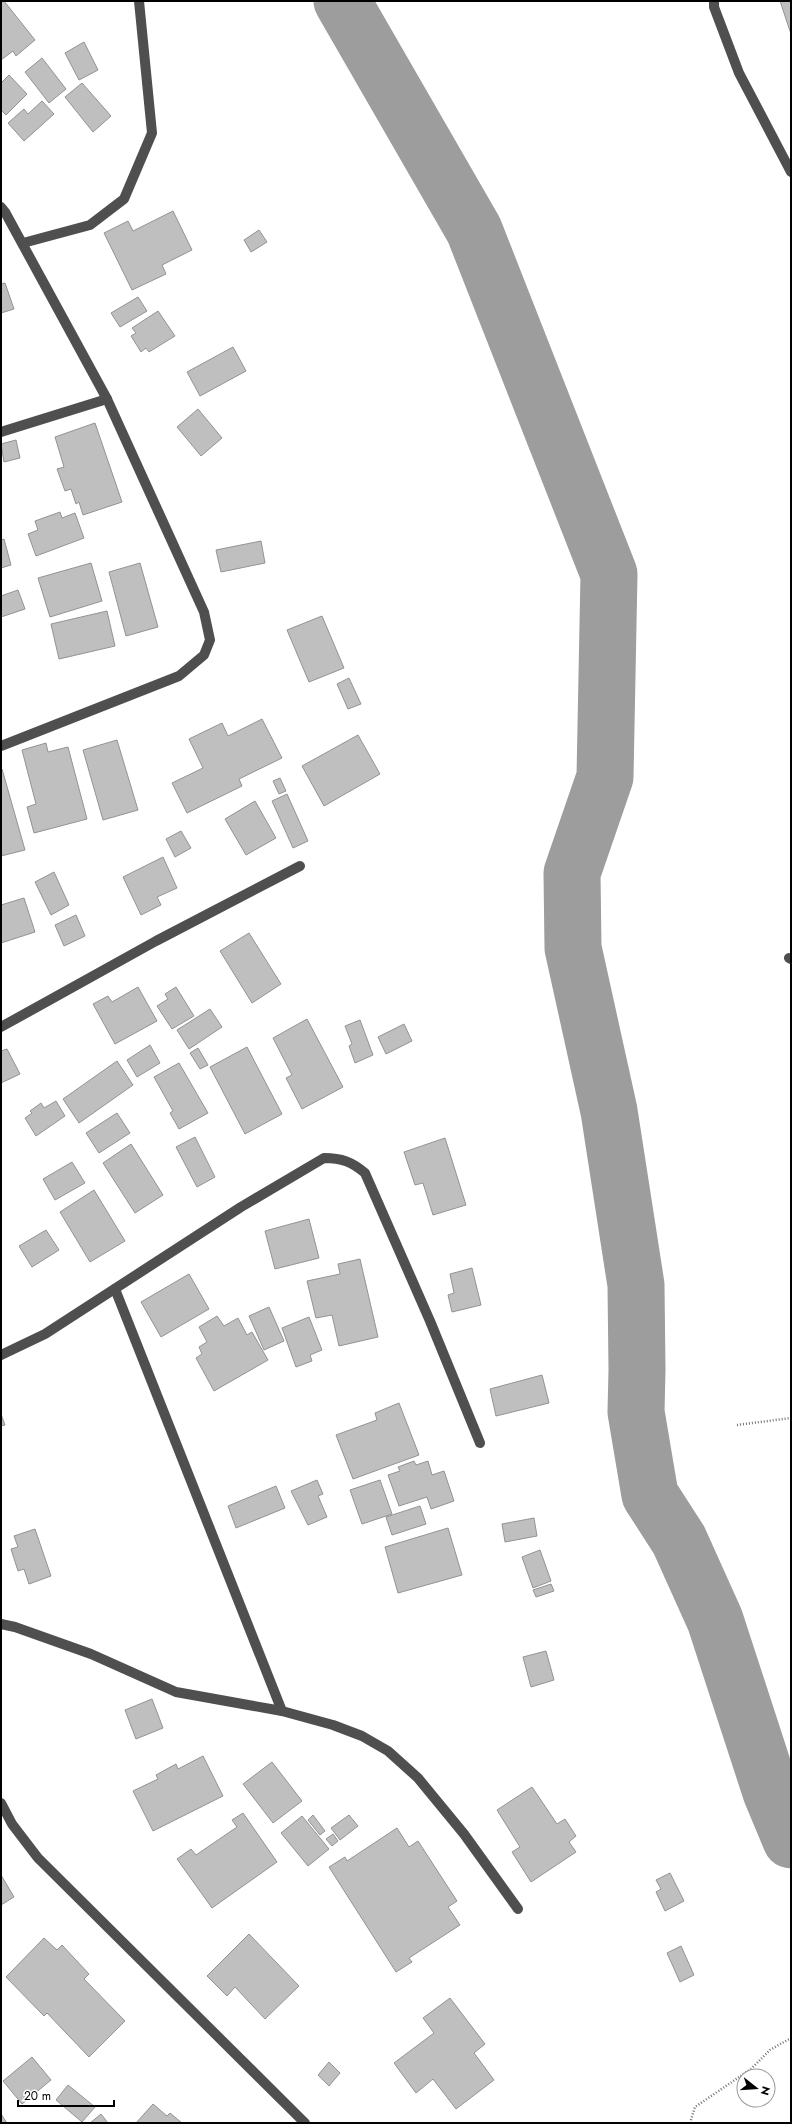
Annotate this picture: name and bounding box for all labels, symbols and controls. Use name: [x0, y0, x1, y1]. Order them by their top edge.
north arrow: [736, 2068, 776, 2108]
scale bar: [18, 2082, 114, 2108]
text: N: [757, 2084, 774, 2097]
text: 20 m: [24, 2087, 51, 2105]

